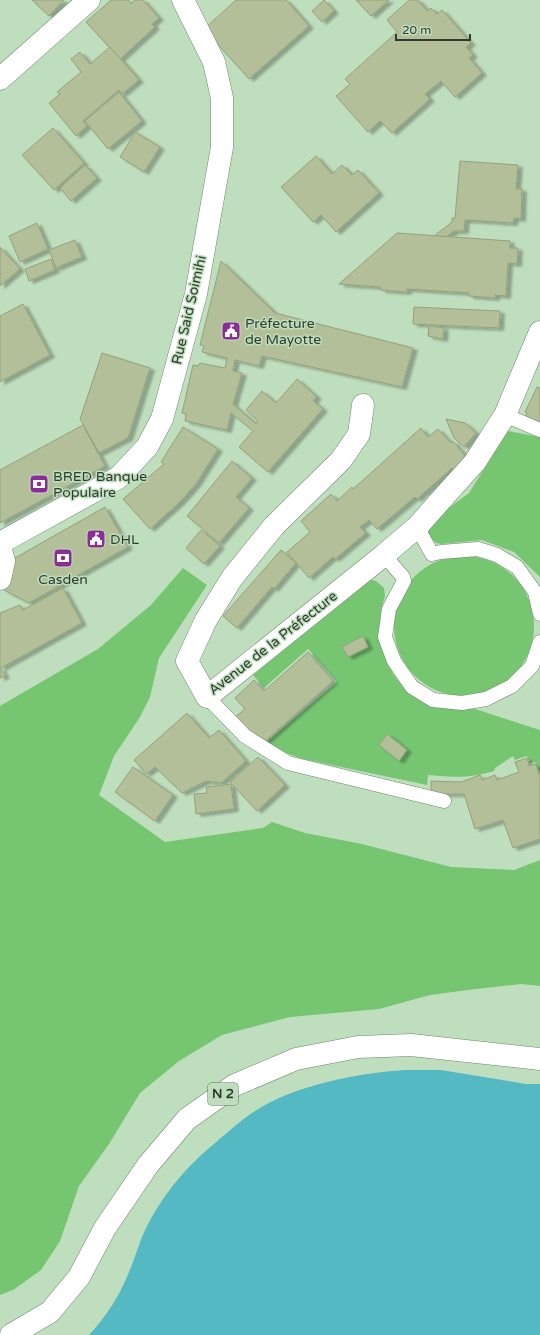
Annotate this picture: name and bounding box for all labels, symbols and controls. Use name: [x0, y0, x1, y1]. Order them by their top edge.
scale bar: [396, 16, 470, 42]
text: 20 m: [402, 23, 431, 37]
street label: Rue Said Soimihi: [168, 254, 210, 366]
place label: Préfecture de Mayotte: [245, 315, 321, 348]
public building icon: Préfecture de Mayotte: [220, 320, 242, 342]
place label: BRED Banque Populaire: [53, 468, 147, 501]
bank icon: BRED Banque Populaire: [28, 473, 50, 495]
public building icon: DHL: [85, 528, 107, 550]
place label: DHL: [110, 531, 139, 548]
bank icon: Casden: [52, 547, 74, 569]
place label: Casden: [38, 571, 88, 588]
street label: Avenue de la Préfecture: [205, 587, 341, 699]
road number: N 2: [208, 1083, 238, 1105]

